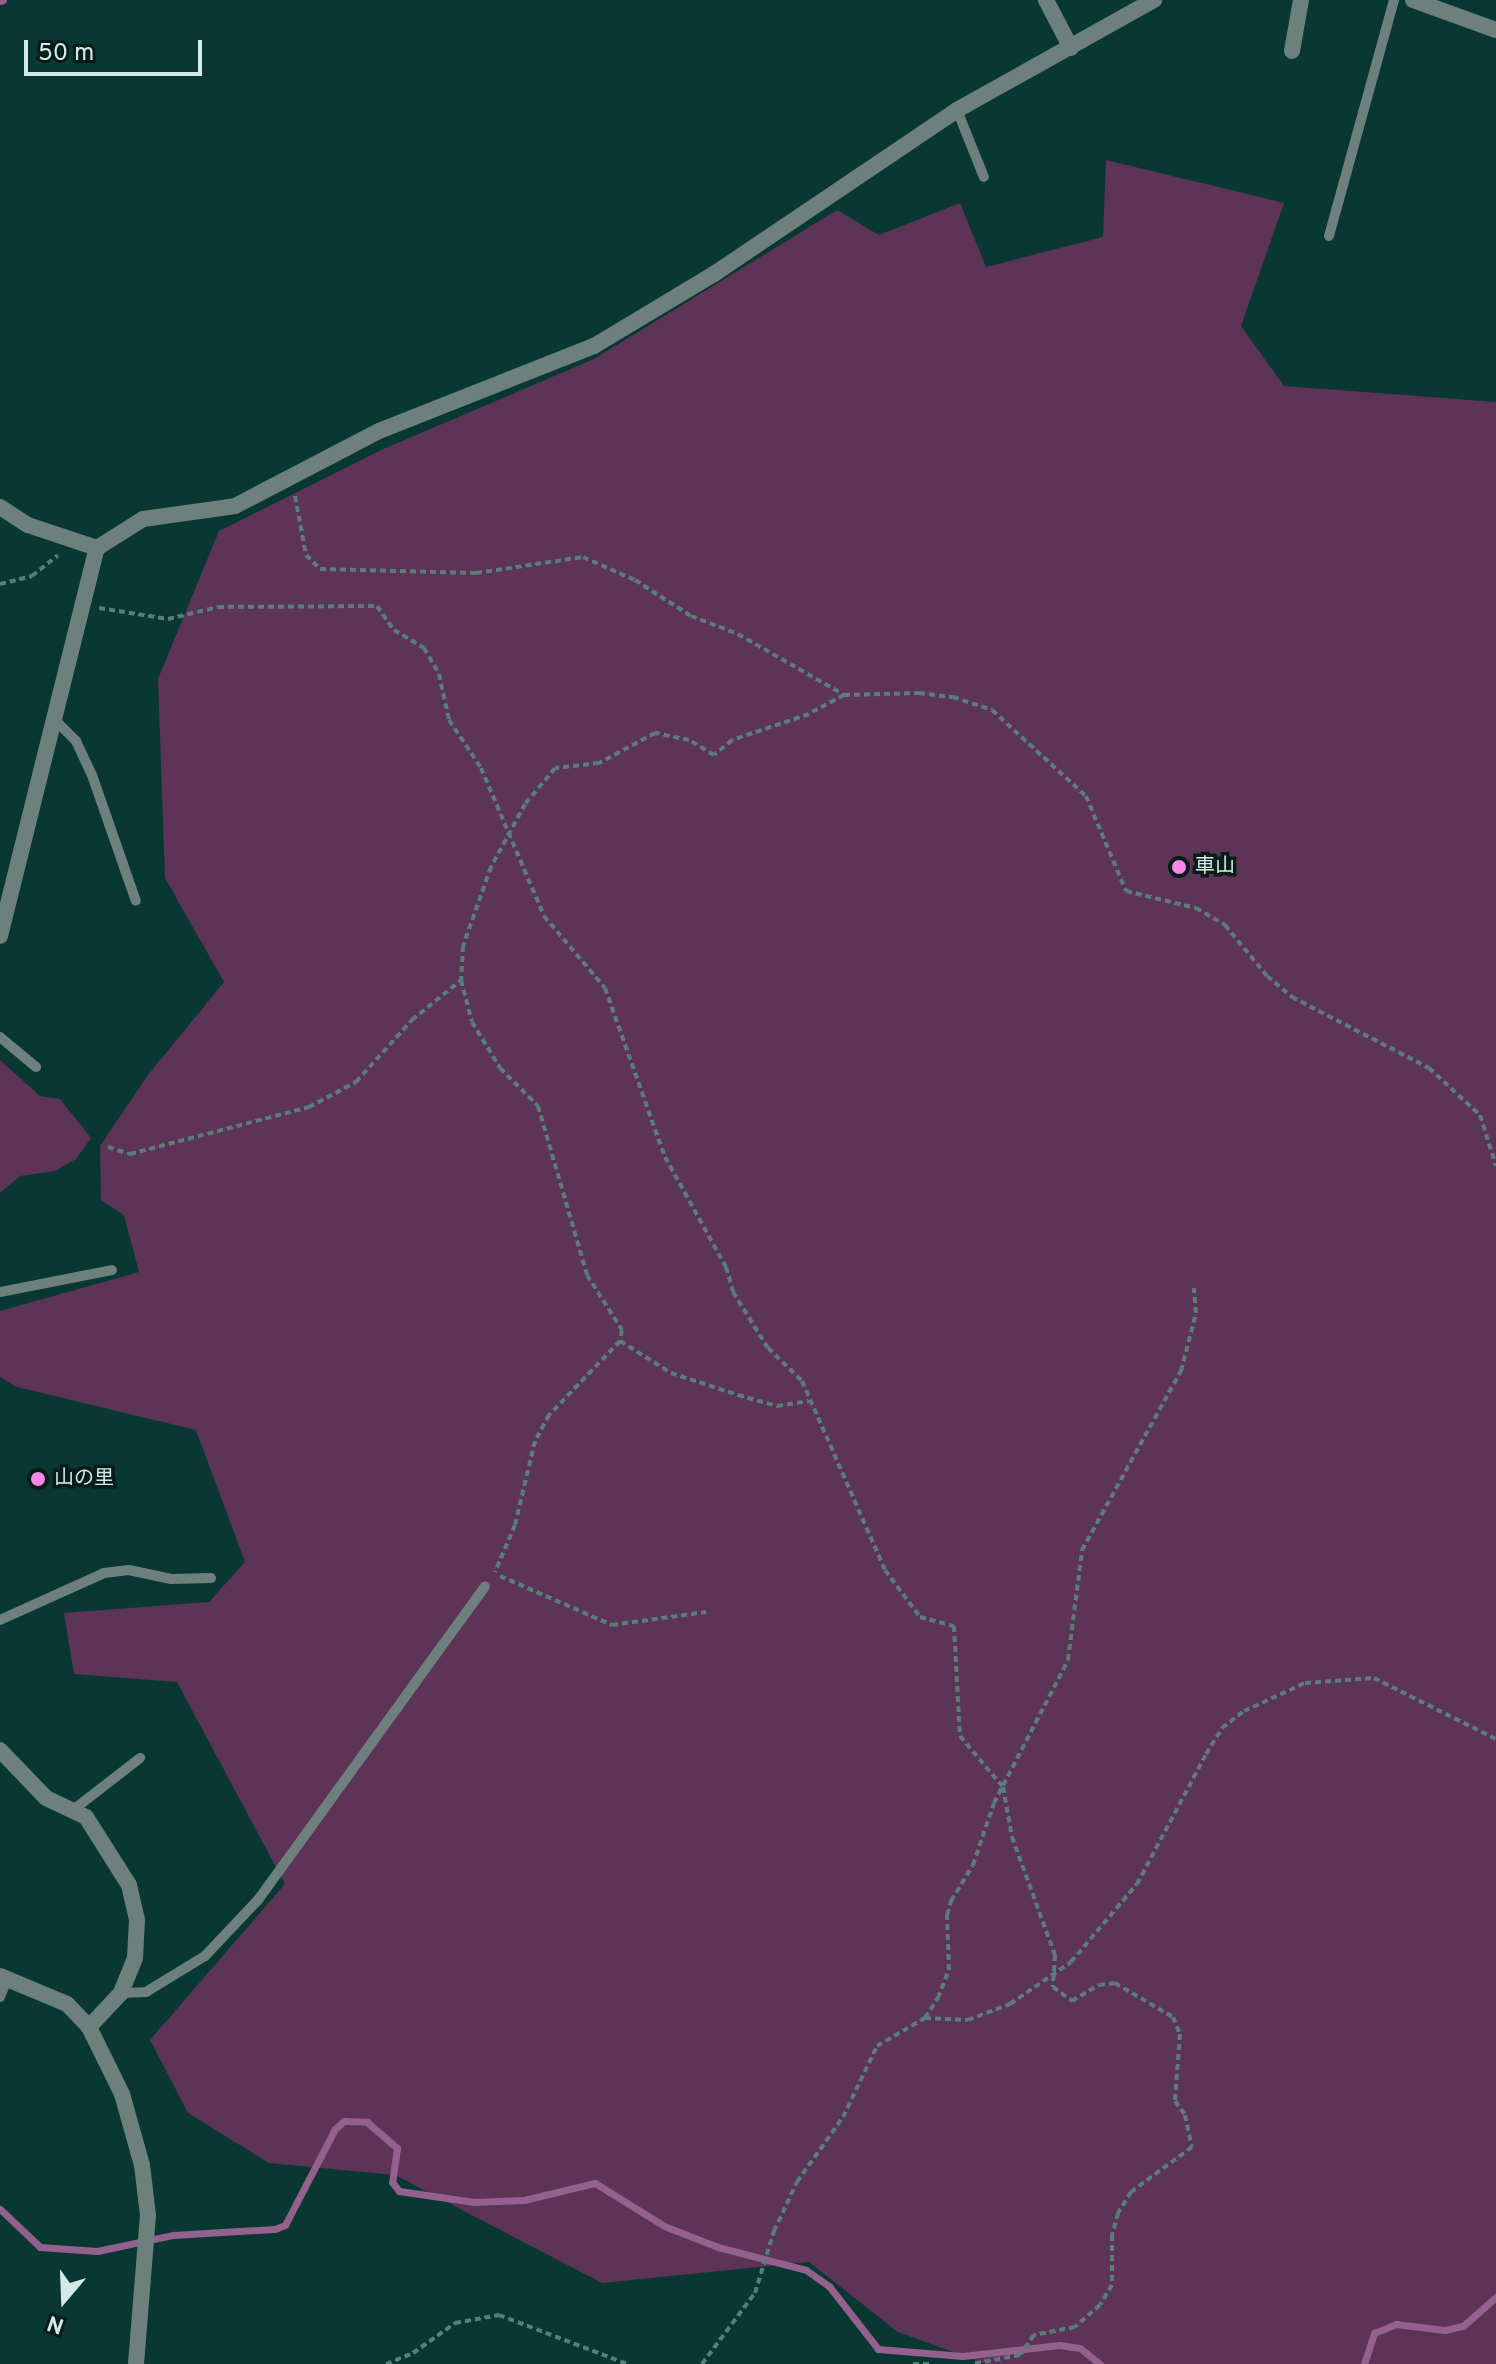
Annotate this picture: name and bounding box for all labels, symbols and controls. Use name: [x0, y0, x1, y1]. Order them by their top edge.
scale bar: [28, 24, 206, 74]
text: 50 m: [38, 39, 94, 69]
place label: 車山: [1195, 855, 1235, 879]
marker: 車山: [1170, 858, 1188, 876]
place label: 山の里: [54, 1467, 114, 1491]
marker: 山の里: [29, 1470, 47, 1488]
north arrow: [24, 2260, 104, 2340]
text: N: [44, 2308, 68, 2339]

